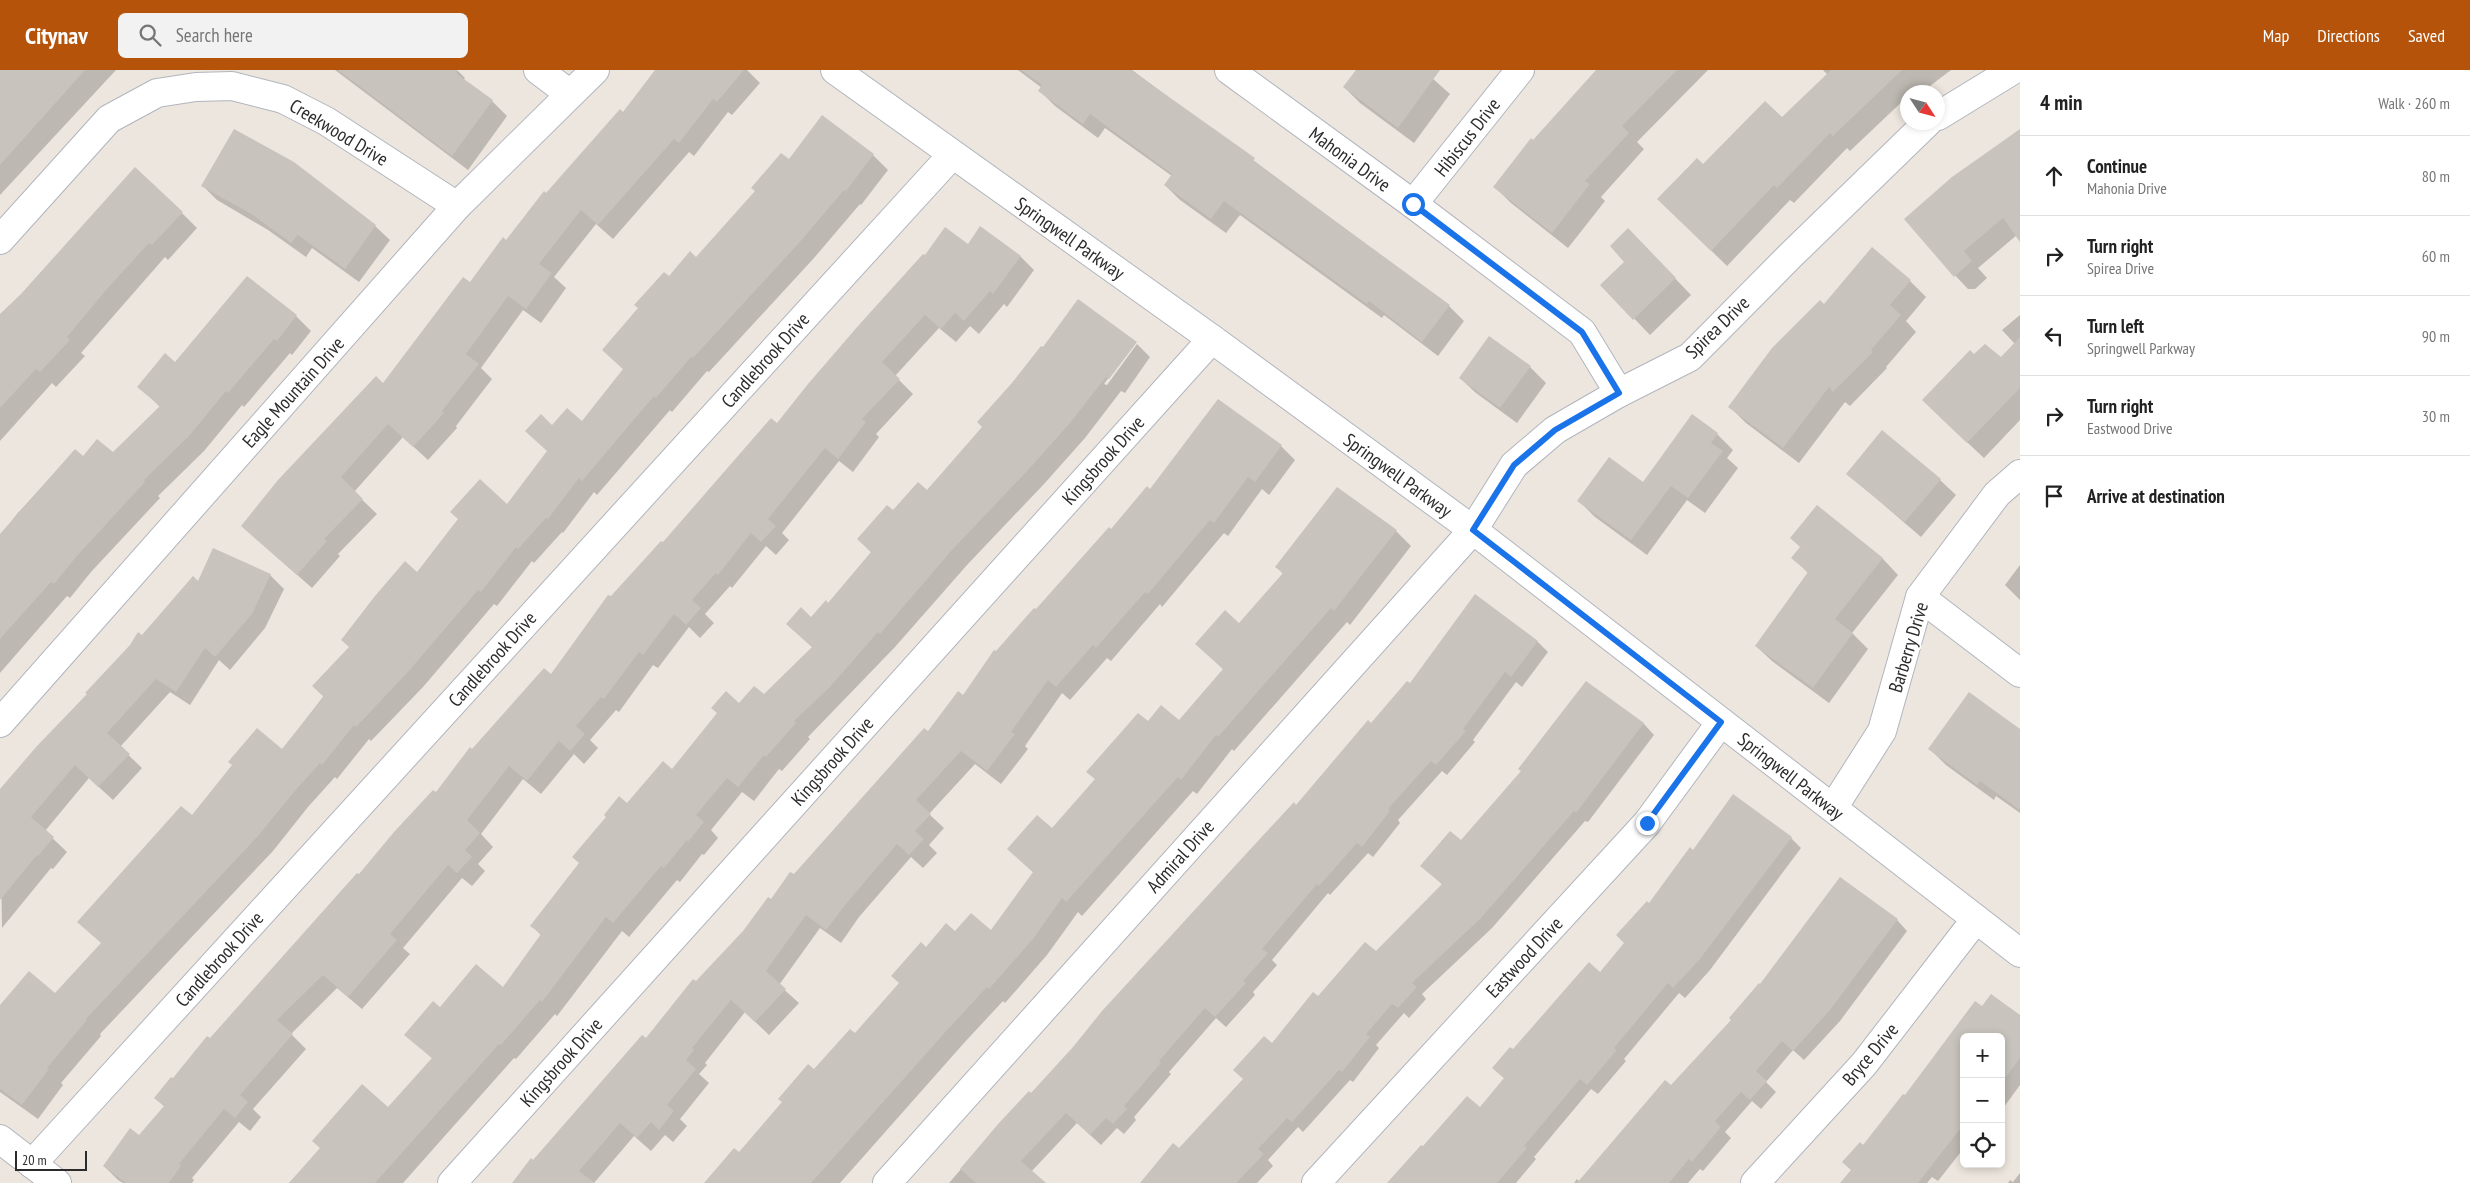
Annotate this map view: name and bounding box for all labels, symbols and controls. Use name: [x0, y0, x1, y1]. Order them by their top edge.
search box: [118, 13, 468, 58]
text: Citynav: [25, 20, 88, 51]
icon: search: [136, 21, 164, 49]
text: Search here: [176, 23, 253, 47]
text: Map: [2263, 24, 2289, 47]
text: Directions: [2317, 24, 2380, 47]
text: Saved: [2408, 24, 2445, 47]
north arrow: [1900, 85, 1945, 130]
text: 4 min: [2040, 89, 2082, 116]
street label: Creekwood Drive: [285, 93, 393, 171]
street label: Hibiscus Drive: [1429, 93, 1505, 181]
text: Walk · 260 m: [2378, 93, 2450, 113]
street label: Mahonia Drive: [1305, 121, 1396, 197]
text: Continue: [2087, 154, 2147, 178]
icon: ahead: [2040, 162, 2068, 190]
text: 80 m: [2422, 166, 2450, 186]
text: Mahonia Drive: [2087, 178, 2167, 198]
street label: Springwell Parkway: [1011, 191, 1130, 285]
route start: [1402, 193, 1425, 216]
text: Turn right: [2087, 234, 2153, 258]
icon: right: [2040, 242, 2068, 270]
text: 60 m: [2422, 246, 2450, 266]
text: Spirea Drive: [2087, 258, 2154, 278]
street label: Spirea Drive: [1680, 291, 1754, 363]
street label: Candlebrook Drive: [716, 307, 814, 413]
text: Turn left: [2087, 314, 2144, 338]
icon: left: [2040, 322, 2068, 350]
text: 90 m: [2422, 326, 2450, 346]
street label: Eagle Mountain Drive: [237, 331, 349, 452]
text: Springwell Parkway: [2087, 338, 2195, 358]
text: Turn right: [2087, 394, 2153, 418]
icon: right: [2040, 402, 2068, 430]
text: 30 m: [2422, 406, 2450, 426]
street label: Kingsbrook Drive: [1057, 410, 1149, 510]
text: Eastwood Drive: [2087, 418, 2173, 438]
street label: Springwell Parkway: [1339, 428, 1458, 523]
icon: arrive: [2040, 482, 2068, 510]
text: Arrive at destination: [2087, 484, 2225, 508]
street label: Barberry Drive: [1883, 599, 1933, 695]
street label: Candlebrook Drive: [443, 606, 541, 712]
street label: Kingsbrook Drive: [786, 711, 878, 811]
street label: Springwell Parkway: [1733, 727, 1850, 825]
route end: [1636, 812, 1659, 835]
street label: Admiral Drive: [1141, 815, 1219, 897]
street label: Candlebrook Drive: [170, 906, 268, 1012]
street label: Eastwood Drive: [1481, 912, 1568, 1002]
street label: Kingsbrook Drive: [515, 1012, 607, 1112]
street label: Bryce Drive: [1837, 1018, 1903, 1090]
map controls: [1960, 1033, 2005, 1168]
button: +: [1960, 1033, 2005, 1078]
button: −: [1960, 1078, 2005, 1123]
button: locate: [1960, 1123, 2005, 1168]
scale bar: [15, 1148, 88, 1171]
text: 20 m: [22, 1151, 47, 1169]

